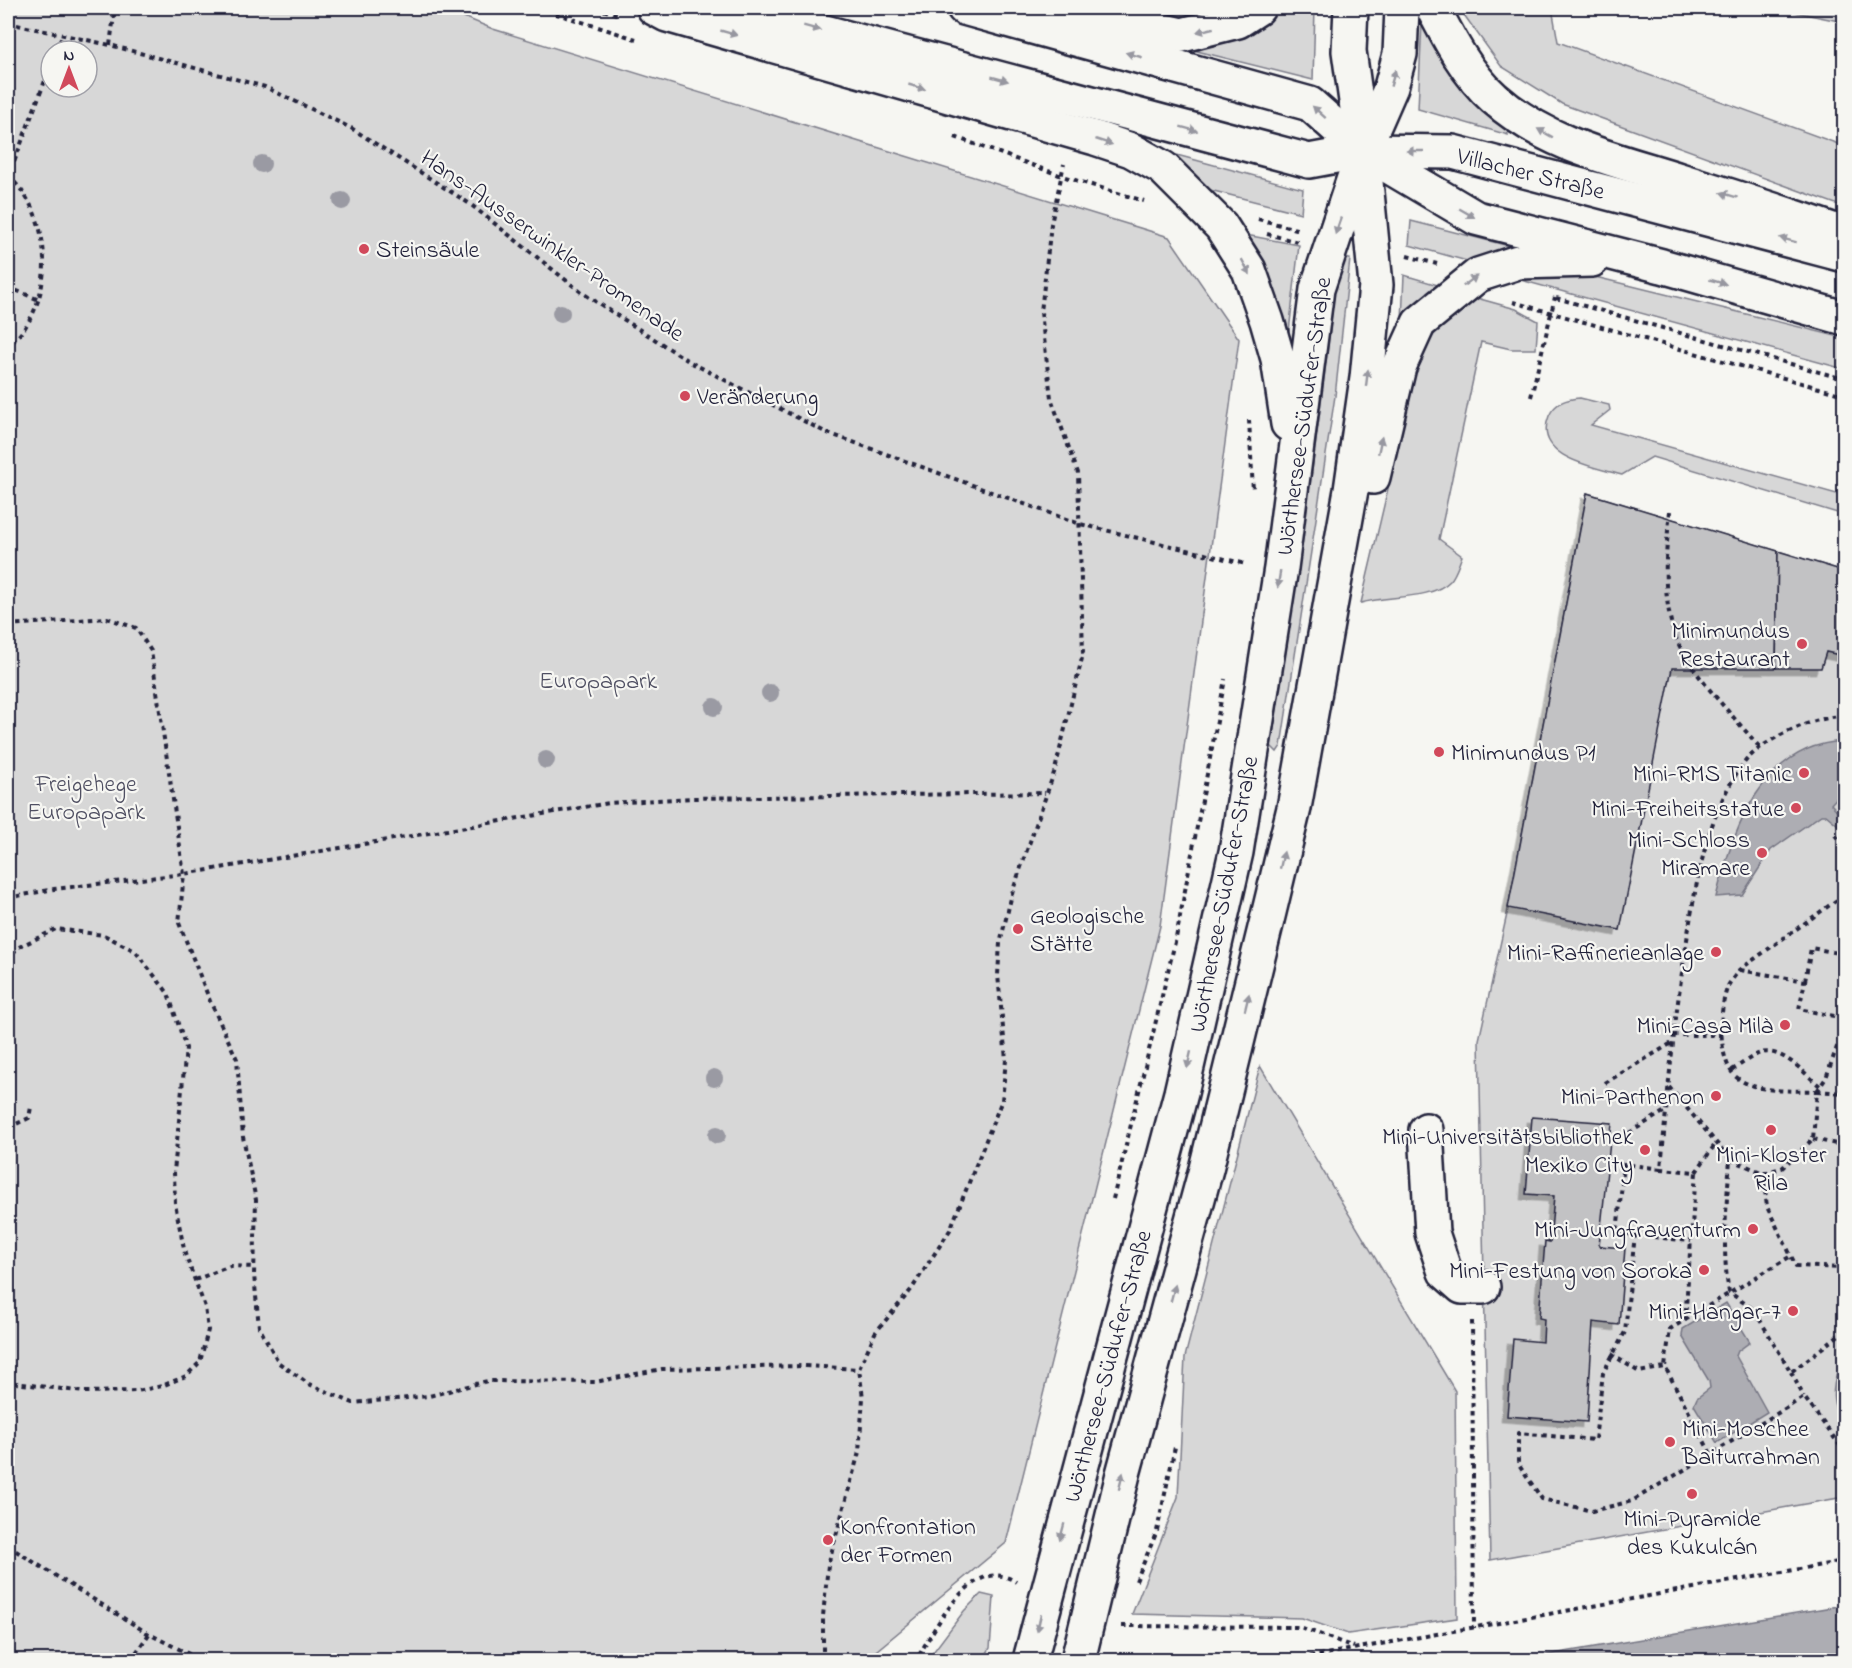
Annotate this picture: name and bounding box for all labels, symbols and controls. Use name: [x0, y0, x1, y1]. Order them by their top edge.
one-way arrow: [803, 24, 821, 33]
one-way arrow: [1196, 25, 1214, 35]
one-way arrow: [720, 29, 738, 38]
north arrow: [39, 39, 99, 99]
text: N: [64, 44, 75, 68]
one-way arrow: [1125, 50, 1143, 59]
one-way arrow: [1389, 69, 1399, 87]
one-way arrow: [991, 74, 1009, 84]
one-way arrow: [908, 83, 926, 92]
one-way arrow: [1312, 106, 1327, 119]
one-way arrow: [1180, 125, 1198, 134]
one-way arrow: [1536, 128, 1553, 138]
one-way arrow: [1095, 137, 1113, 147]
street label: Villacher Straße: [1452, 140, 1608, 211]
street label: Hans-Ausserwinkler-Promenade: [412, 142, 691, 352]
one-way arrow: [1406, 146, 1425, 156]
one-way arrow: [1720, 190, 1738, 199]
one-way arrow: [1459, 208, 1476, 218]
one-way arrow: [1332, 217, 1342, 235]
place label: Steinsäule: [376, 234, 479, 269]
one-way arrow: [1779, 235, 1797, 245]
marker: Steinsäule: [357, 242, 371, 256]
one-way arrow: [1241, 259, 1251, 276]
street label: Wörthersee-Südufer-Straße: [1269, 275, 1342, 558]
one-way arrow: [1462, 275, 1478, 287]
one-way arrow: [1709, 278, 1727, 287]
one-way arrow: [1362, 368, 1372, 387]
place label: Veränderung: [696, 381, 818, 416]
marker: Veränderung: [678, 389, 692, 403]
one-way arrow: [1375, 435, 1385, 454]
one-way arrow: [1274, 570, 1283, 589]
place label: Minimundus Restaurant: [1671, 615, 1790, 678]
marker: Minimundus Restaurant: [1795, 637, 1809, 651]
park label: Europapark: [539, 665, 658, 700]
place label: Minimundus P1: [1451, 737, 1596, 772]
marker: Minimundus P1: [1432, 745, 1446, 759]
street label: Wörthersee-Südufer-Straße: [1182, 753, 1269, 1036]
place label: Mini-RMS Titanic: [1633, 758, 1792, 793]
marker: Mini-RMS Titanic: [1797, 766, 1811, 780]
park label: Freigehege Europapark: [27, 768, 146, 831]
place label: Mini-Freiheitsstatue: [1591, 793, 1784, 828]
marker: Mini-Freiheitsstatue: [1789, 801, 1803, 815]
place label: Mini-Schloss Miramare: [1628, 824, 1750, 887]
marker: Mini-Schloss Miramare: [1755, 846, 1769, 860]
one-way arrow: [1277, 851, 1287, 869]
place label: Geologische Stätte: [1030, 900, 1144, 963]
marker: Geologische Stätte: [1011, 922, 1025, 936]
place label: Mini-Raffinerieanlage: [1507, 937, 1704, 972]
marker: Mini-Raffinerieanlage: [1709, 945, 1723, 959]
one-way arrow: [1242, 993, 1252, 1011]
place label: Mini-Casa Milà: [1637, 1010, 1773, 1045]
marker: Mini-Casa Milà: [1778, 1018, 1792, 1032]
one-way arrow: [1184, 1050, 1193, 1069]
place label: Mini-Parthenon: [1561, 1081, 1704, 1116]
marker: Mini-Parthenon: [1709, 1089, 1723, 1103]
place label: Mini-Universitätsbibliothek Mexiko City: [1382, 1121, 1633, 1185]
marker: Mini-Kloster Rila: [1764, 1123, 1778, 1137]
place label: Mini-Kloster Rila: [1716, 1139, 1827, 1202]
marker: Mini-Universitätsbibliothek Mexiko City: [1638, 1143, 1652, 1157]
place label: Mini-Jungfrauenturm: [1534, 1214, 1741, 1249]
marker: Mini-Jungfrauenturm: [1746, 1222, 1760, 1236]
street label: Wörthersee-Südufer-Straße: [1056, 1226, 1163, 1507]
place label: Mini-Festung von Soroka: [1449, 1255, 1692, 1290]
marker: Mini-Festung von Soroka: [1697, 1263, 1711, 1277]
one-way arrow: [1168, 1284, 1178, 1302]
place label: Mini-Hangar-7: [1648, 1296, 1781, 1331]
marker: Mini-Hangar-7: [1786, 1304, 1800, 1318]
place label: Mini-Moschee Baiturrahman: [1681, 1413, 1820, 1476]
marker: Mini-Moschee Baiturrahman: [1663, 1435, 1677, 1449]
one-way arrow: [1117, 1472, 1127, 1490]
marker: Mini-Pyramide des Kukulcán: [1685, 1487, 1699, 1501]
place label: Mini-Pyramide des Kukulcán: [1623, 1503, 1761, 1566]
place label: Konfrontation der Formen: [840, 1511, 976, 1574]
one-way arrow: [1057, 1523, 1066, 1541]
marker: Konfrontation der Formen: [821, 1533, 835, 1547]
one-way arrow: [1033, 1614, 1043, 1632]

